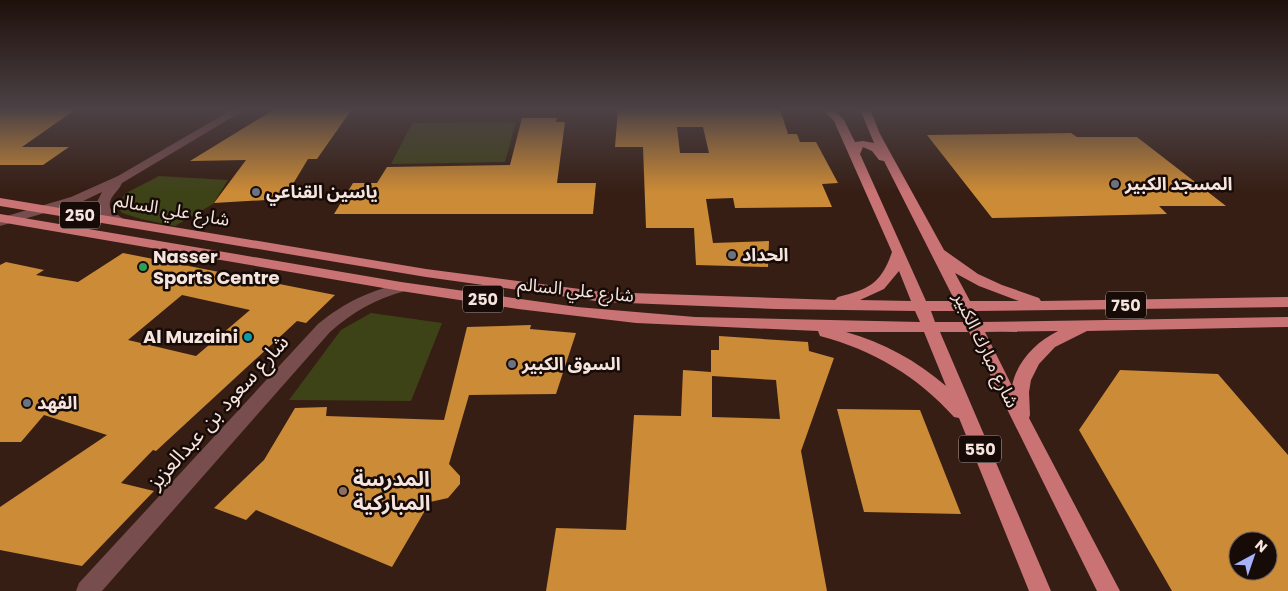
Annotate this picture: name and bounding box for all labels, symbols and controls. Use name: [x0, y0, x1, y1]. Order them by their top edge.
place label: المسجد الكبير: [1124, 171, 1232, 196]
marker: المسجد الكبير: [1109, 178, 1121, 190]
place label: ياسين القناعي: [266, 179, 378, 206]
marker: ياسين القناعي: [250, 186, 262, 198]
street label: شارع علي السالم: [112, 187, 232, 234]
road number: 250: [60, 202, 100, 228]
place label: الحداد: [742, 242, 789, 267]
place label: Nasser Sports Centre: [153, 244, 280, 290]
marker: الحداد: [726, 249, 738, 261]
marker: Nasser Sports Centre: [137, 261, 149, 273]
street label: شارع علي السالم: [517, 271, 635, 310]
road number: 250: [463, 286, 503, 312]
street label: شارع مبارك الكبير: [945, 287, 1025, 413]
road number: 750: [1106, 292, 1146, 318]
place label: Al Muzaini: [143, 324, 238, 349]
street label: شارع سعود بن عبدالعزيز: [140, 328, 296, 497]
marker: Al Muzaini: [242, 331, 254, 343]
place label: السوق الكبير: [521, 351, 621, 376]
marker: السوق الكبير: [506, 358, 518, 370]
place label: الفهد: [37, 390, 77, 415]
marker: الفهد: [21, 397, 33, 409]
road number: 550: [959, 436, 1001, 462]
place label: المدرسة المباركية: [353, 464, 430, 517]
marker: المدرسة المباركية: [337, 485, 349, 497]
north arrow: [1228, 531, 1278, 581]
text: N: [1251, 535, 1272, 557]

